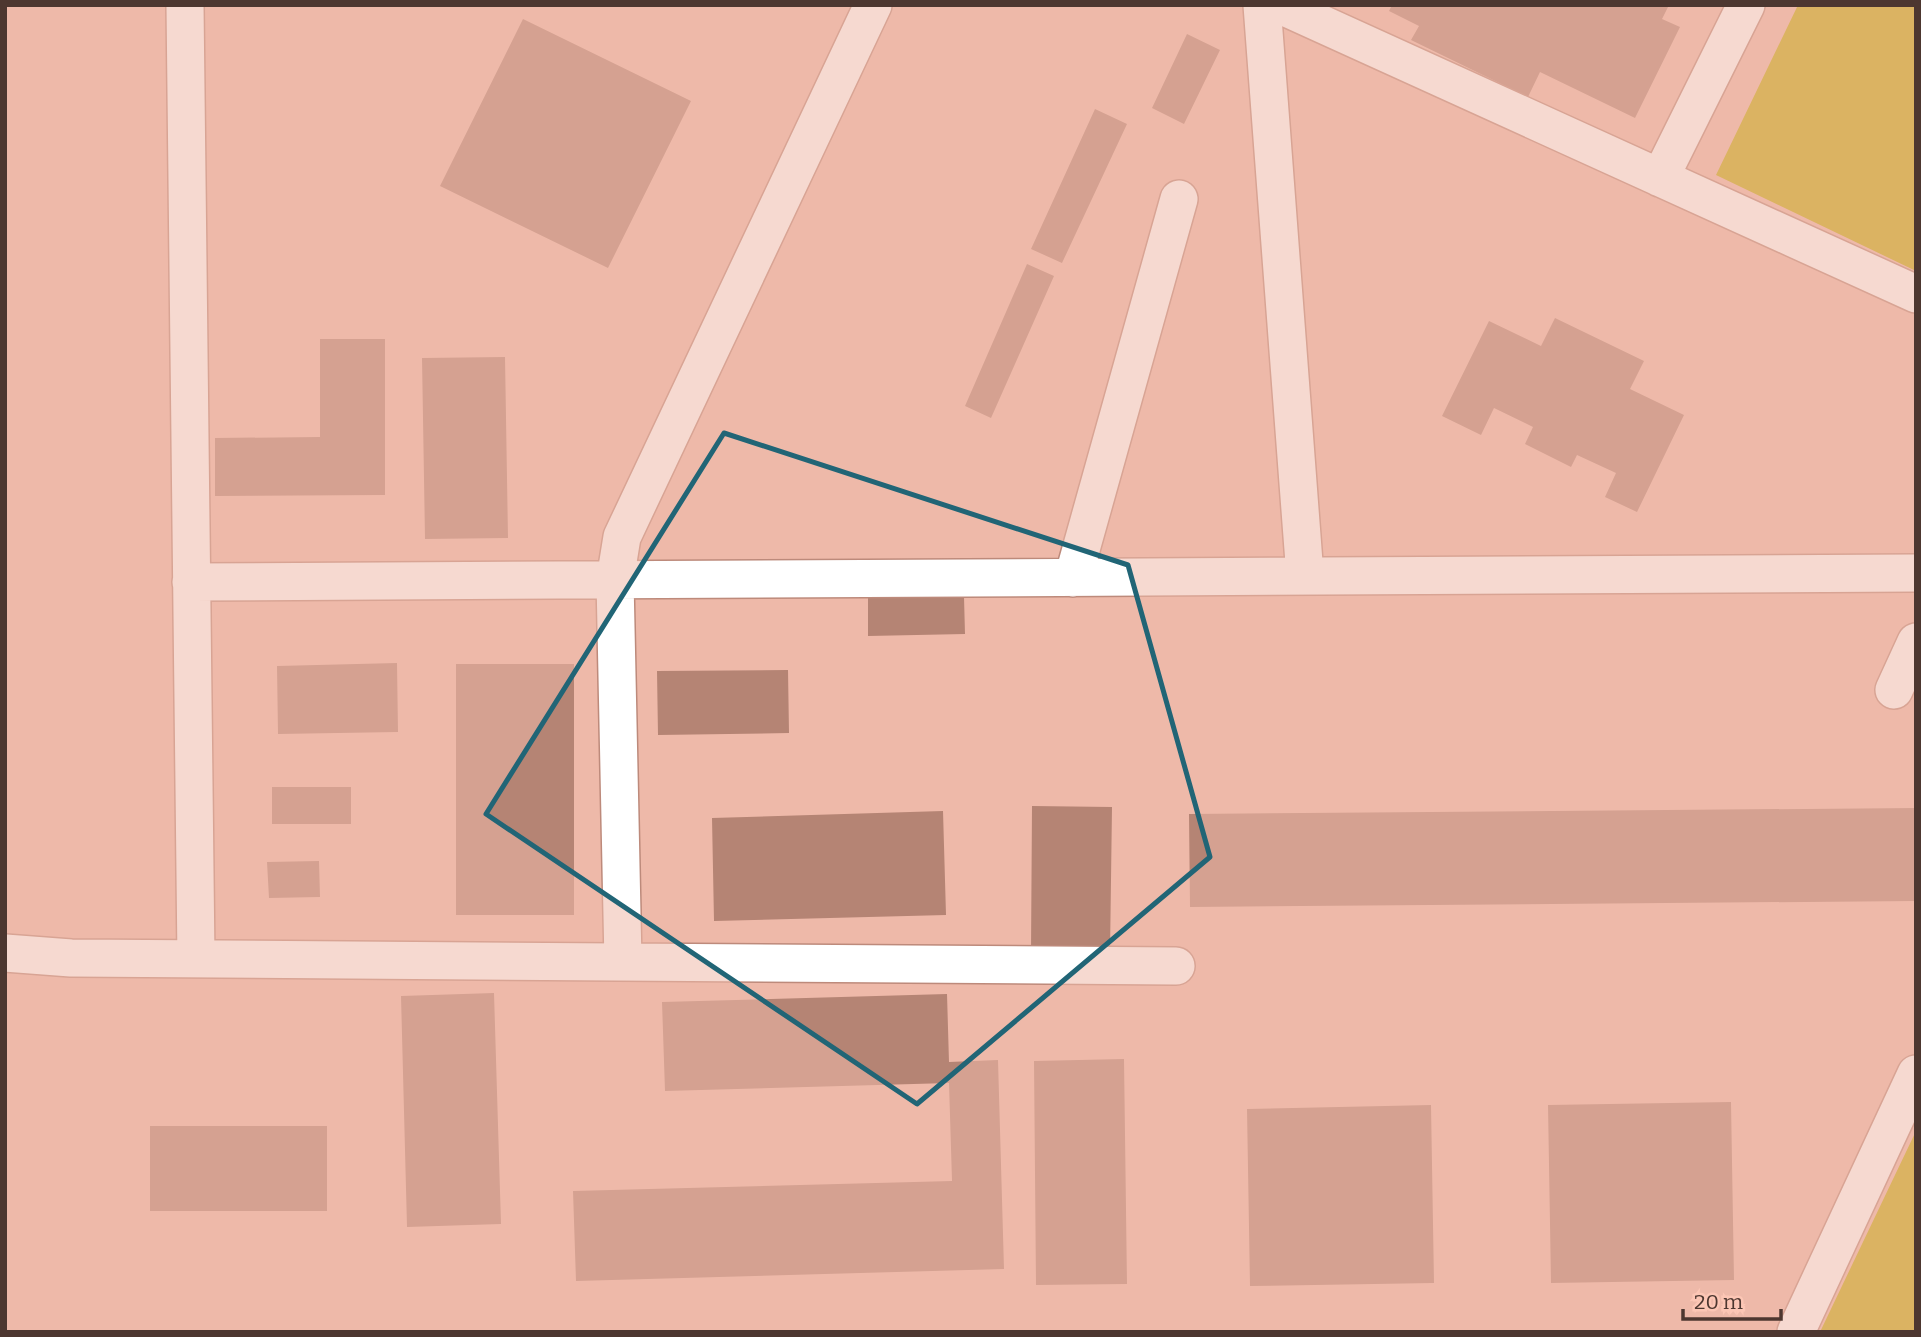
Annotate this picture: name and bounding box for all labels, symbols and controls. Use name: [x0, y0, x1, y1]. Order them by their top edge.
scale bar: [1683, 1278, 1781, 1322]
text: 20 m: [1694, 1289, 1743, 1315]

